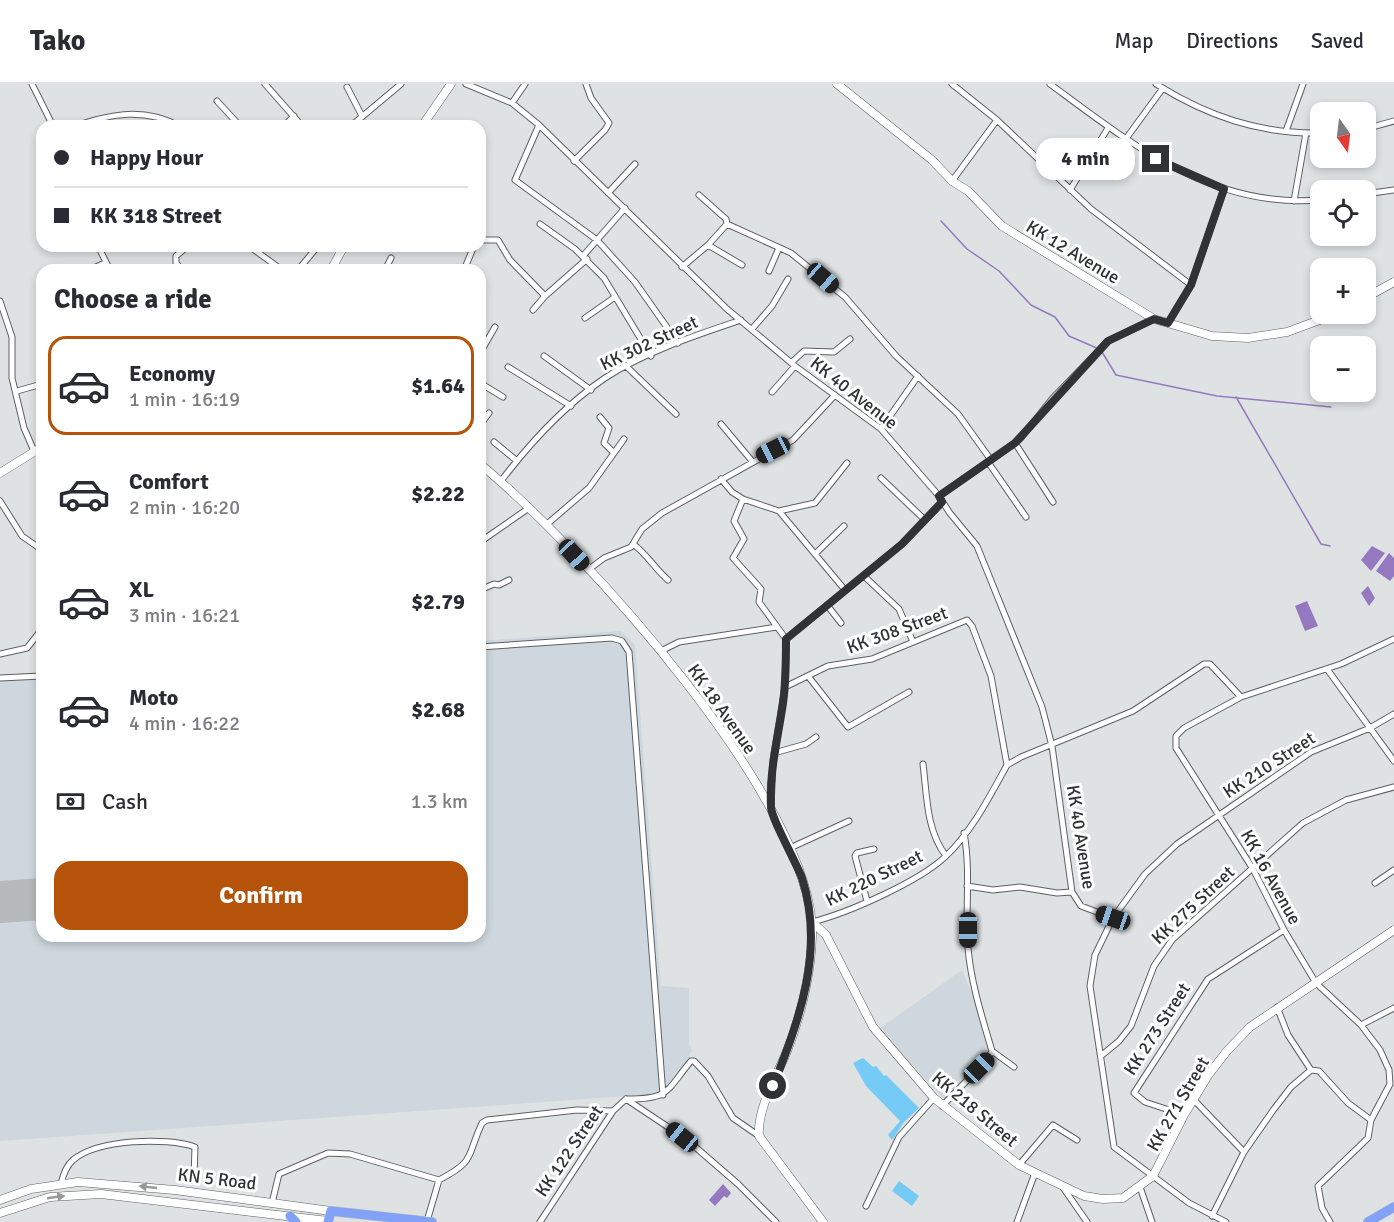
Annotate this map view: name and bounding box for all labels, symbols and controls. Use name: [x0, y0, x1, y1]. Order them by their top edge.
text: Tako: [30, 24, 85, 58]
text: Map: [1115, 28, 1153, 54]
text: Directions: [1186, 28, 1278, 54]
text: Saved: [1311, 28, 1364, 54]
north arrow: [1310, 102, 1376, 168]
map controls: [1310, 102, 1376, 402]
callout: 4 min: [1036, 138, 1135, 180]
text: Happy Hour: [90, 144, 203, 171]
route end: [1142, 145, 1169, 172]
text: 4 min: [1061, 146, 1110, 171]
button: locate: [1310, 180, 1376, 246]
text: KK 318 Street: [90, 202, 222, 229]
street label: KK 12 Avenue: [1022, 215, 1124, 289]
button: +: [1310, 258, 1376, 324]
car: [804, 259, 842, 297]
text: Choose a ride: [54, 283, 212, 316]
street label: KK 302 Street: [597, 311, 701, 375]
button: −: [1310, 336, 1376, 402]
street label: KK 40 Avenue: [806, 352, 902, 434]
icon: car: [57, 359, 111, 413]
text: Economy: [129, 360, 215, 387]
text: $1.64: [411, 372, 465, 399]
text: 1 min · 16:19: [129, 387, 240, 412]
car: [753, 434, 793, 466]
icon: car: [57, 467, 111, 521]
text: Comfort: [129, 468, 209, 495]
text: $2.22: [411, 480, 465, 507]
text: 2 min · 16:20: [129, 495, 240, 520]
car: [555, 536, 593, 574]
icon: car: [57, 575, 111, 629]
text: XL: [129, 576, 154, 603]
text: $2.79: [411, 588, 465, 615]
street label: KK 308 Street: [844, 602, 950, 658]
text: 3 min · 16:21: [129, 603, 240, 628]
street label: KK 18 Avenue: [683, 660, 761, 758]
icon: car: [57, 683, 111, 737]
text: Moto: [129, 684, 178, 711]
text: $2.68: [411, 696, 465, 723]
text: 4 min · 16:22: [129, 711, 240, 736]
street label: KK 210 Street: [1219, 727, 1319, 803]
street label: KK 40 Avenue: [1062, 783, 1100, 891]
icon: cash: [54, 785, 87, 818]
text: Cash: [102, 788, 148, 815]
text: 1.3 km: [411, 789, 468, 814]
street label: KK 16 Avenue: [1236, 826, 1306, 928]
street label: KK 220 Street: [822, 845, 926, 911]
button: Confirm: [54, 861, 468, 930]
street label: KK 275 Street: [1147, 861, 1239, 949]
car: [1093, 904, 1133, 932]
car: [959, 912, 977, 948]
street label: KK 273 Street: [1119, 979, 1195, 1079]
car: [960, 1049, 998, 1087]
street label: KK 271 Street: [1142, 1053, 1214, 1155]
street label: KK 218 Street: [928, 1067, 1022, 1151]
route start: [759, 1072, 786, 1099]
street label: KK 122 Street: [530, 1101, 608, 1201]
car: [662, 1119, 702, 1155]
street label: KN 5 Road: [176, 1163, 258, 1195]
one-way arrow: [139, 1183, 158, 1192]
one-way arrow: [46, 1192, 65, 1201]

